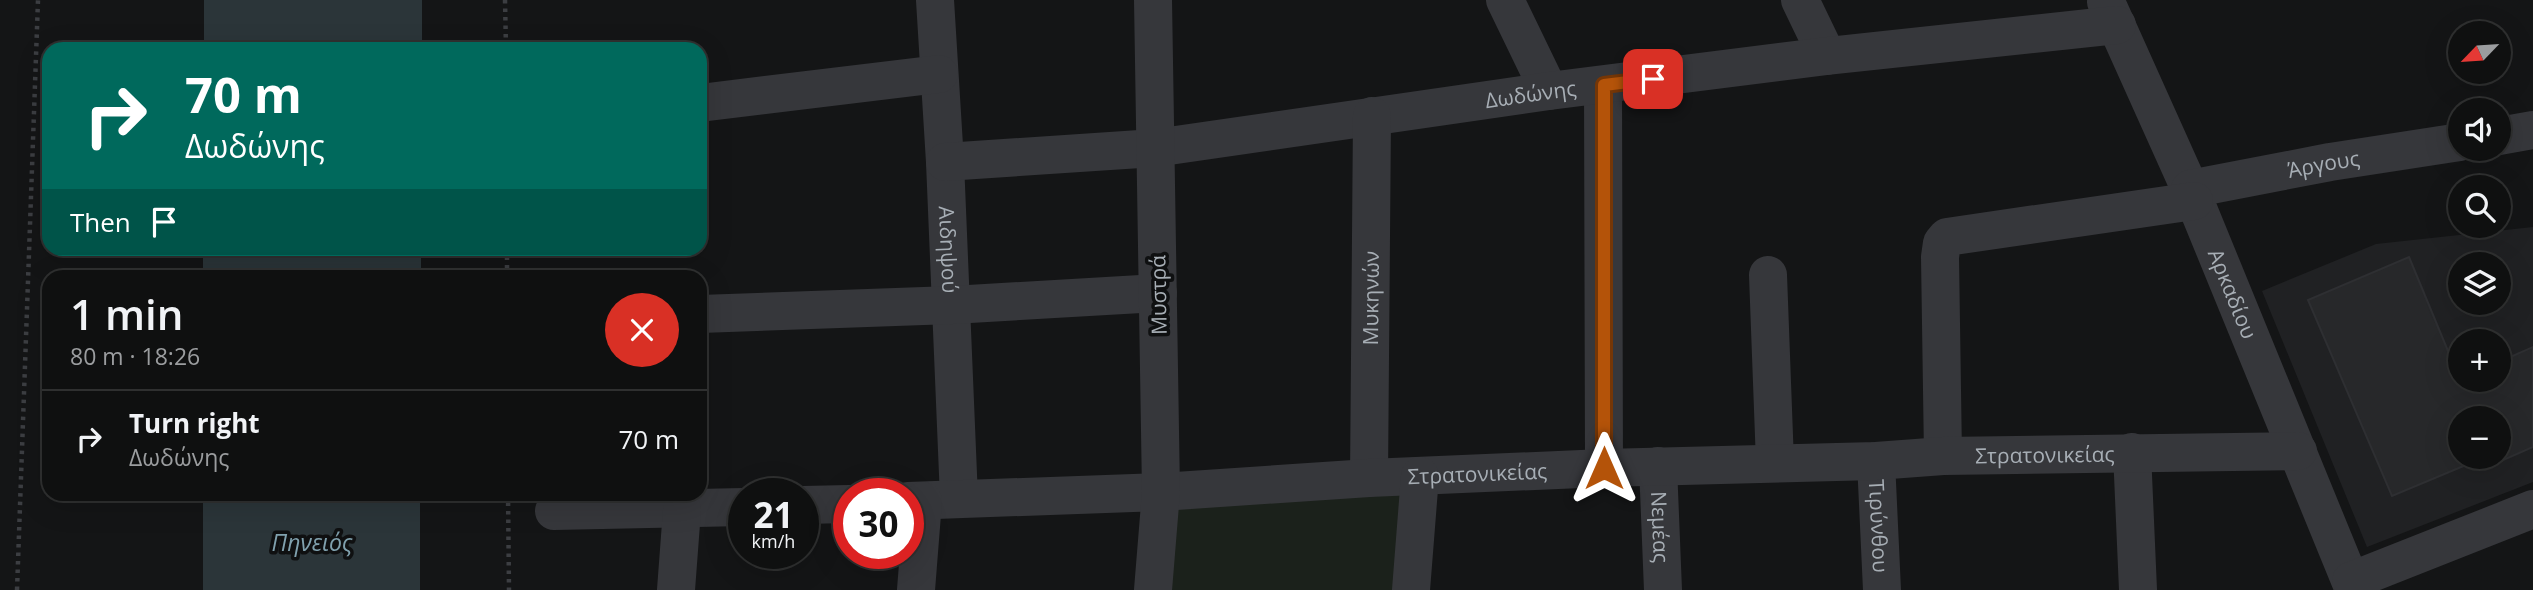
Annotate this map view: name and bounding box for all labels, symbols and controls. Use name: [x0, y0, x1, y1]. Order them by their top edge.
north arrow: [2448, 21, 2511, 84]
map controls: [2448, 21, 2511, 469]
pin: [1623, 49, 1683, 109]
icon: arrive: [1634, 60, 1672, 98]
text: 70 m: [185, 61, 302, 127]
icon: right: [70, 70, 161, 161]
street label: Δωδώνης: [1483, 74, 1578, 114]
button: sound: [2448, 98, 2511, 161]
text: Δωδώνης: [185, 124, 325, 167]
street label: Άργους: [2285, 144, 2361, 184]
button: search: [2448, 175, 2511, 238]
icon: arrive: [145, 203, 183, 241]
text: Then: [70, 204, 131, 240]
street label: Αιδηψού: [933, 205, 964, 294]
street label: Αρκαδίου: [2202, 244, 2264, 343]
street label: Μυκηνών: [1356, 251, 1385, 345]
button: layers: [2448, 252, 2511, 315]
street label: Μυστρά: [1143, 255, 1173, 335]
text: 1 min: [70, 285, 183, 342]
button: close: [605, 293, 679, 367]
button: +: [2448, 329, 2511, 392]
text: 80 m · 18:26: [70, 340, 200, 372]
text: Turn right: [129, 405, 260, 441]
button: −: [2448, 406, 2511, 469]
icon: right: [70, 420, 108, 458]
text: 70 m: [618, 421, 679, 457]
position arrow: [1567, 431, 1641, 505]
street label: Στρατονικείας: [1975, 440, 2115, 470]
text: Δωδώνης: [129, 441, 229, 473]
street label: Στρατονικείας: [1407, 456, 1548, 490]
speed limit sign: 30: [833, 478, 924, 569]
street label: Τιρύνθου: [1863, 479, 1895, 573]
text: 21: [753, 491, 794, 538]
street label: Νεμέας: [1645, 491, 1676, 563]
water label: Πηνειός: [272, 526, 353, 558]
text: km/h: [752, 529, 795, 553]

